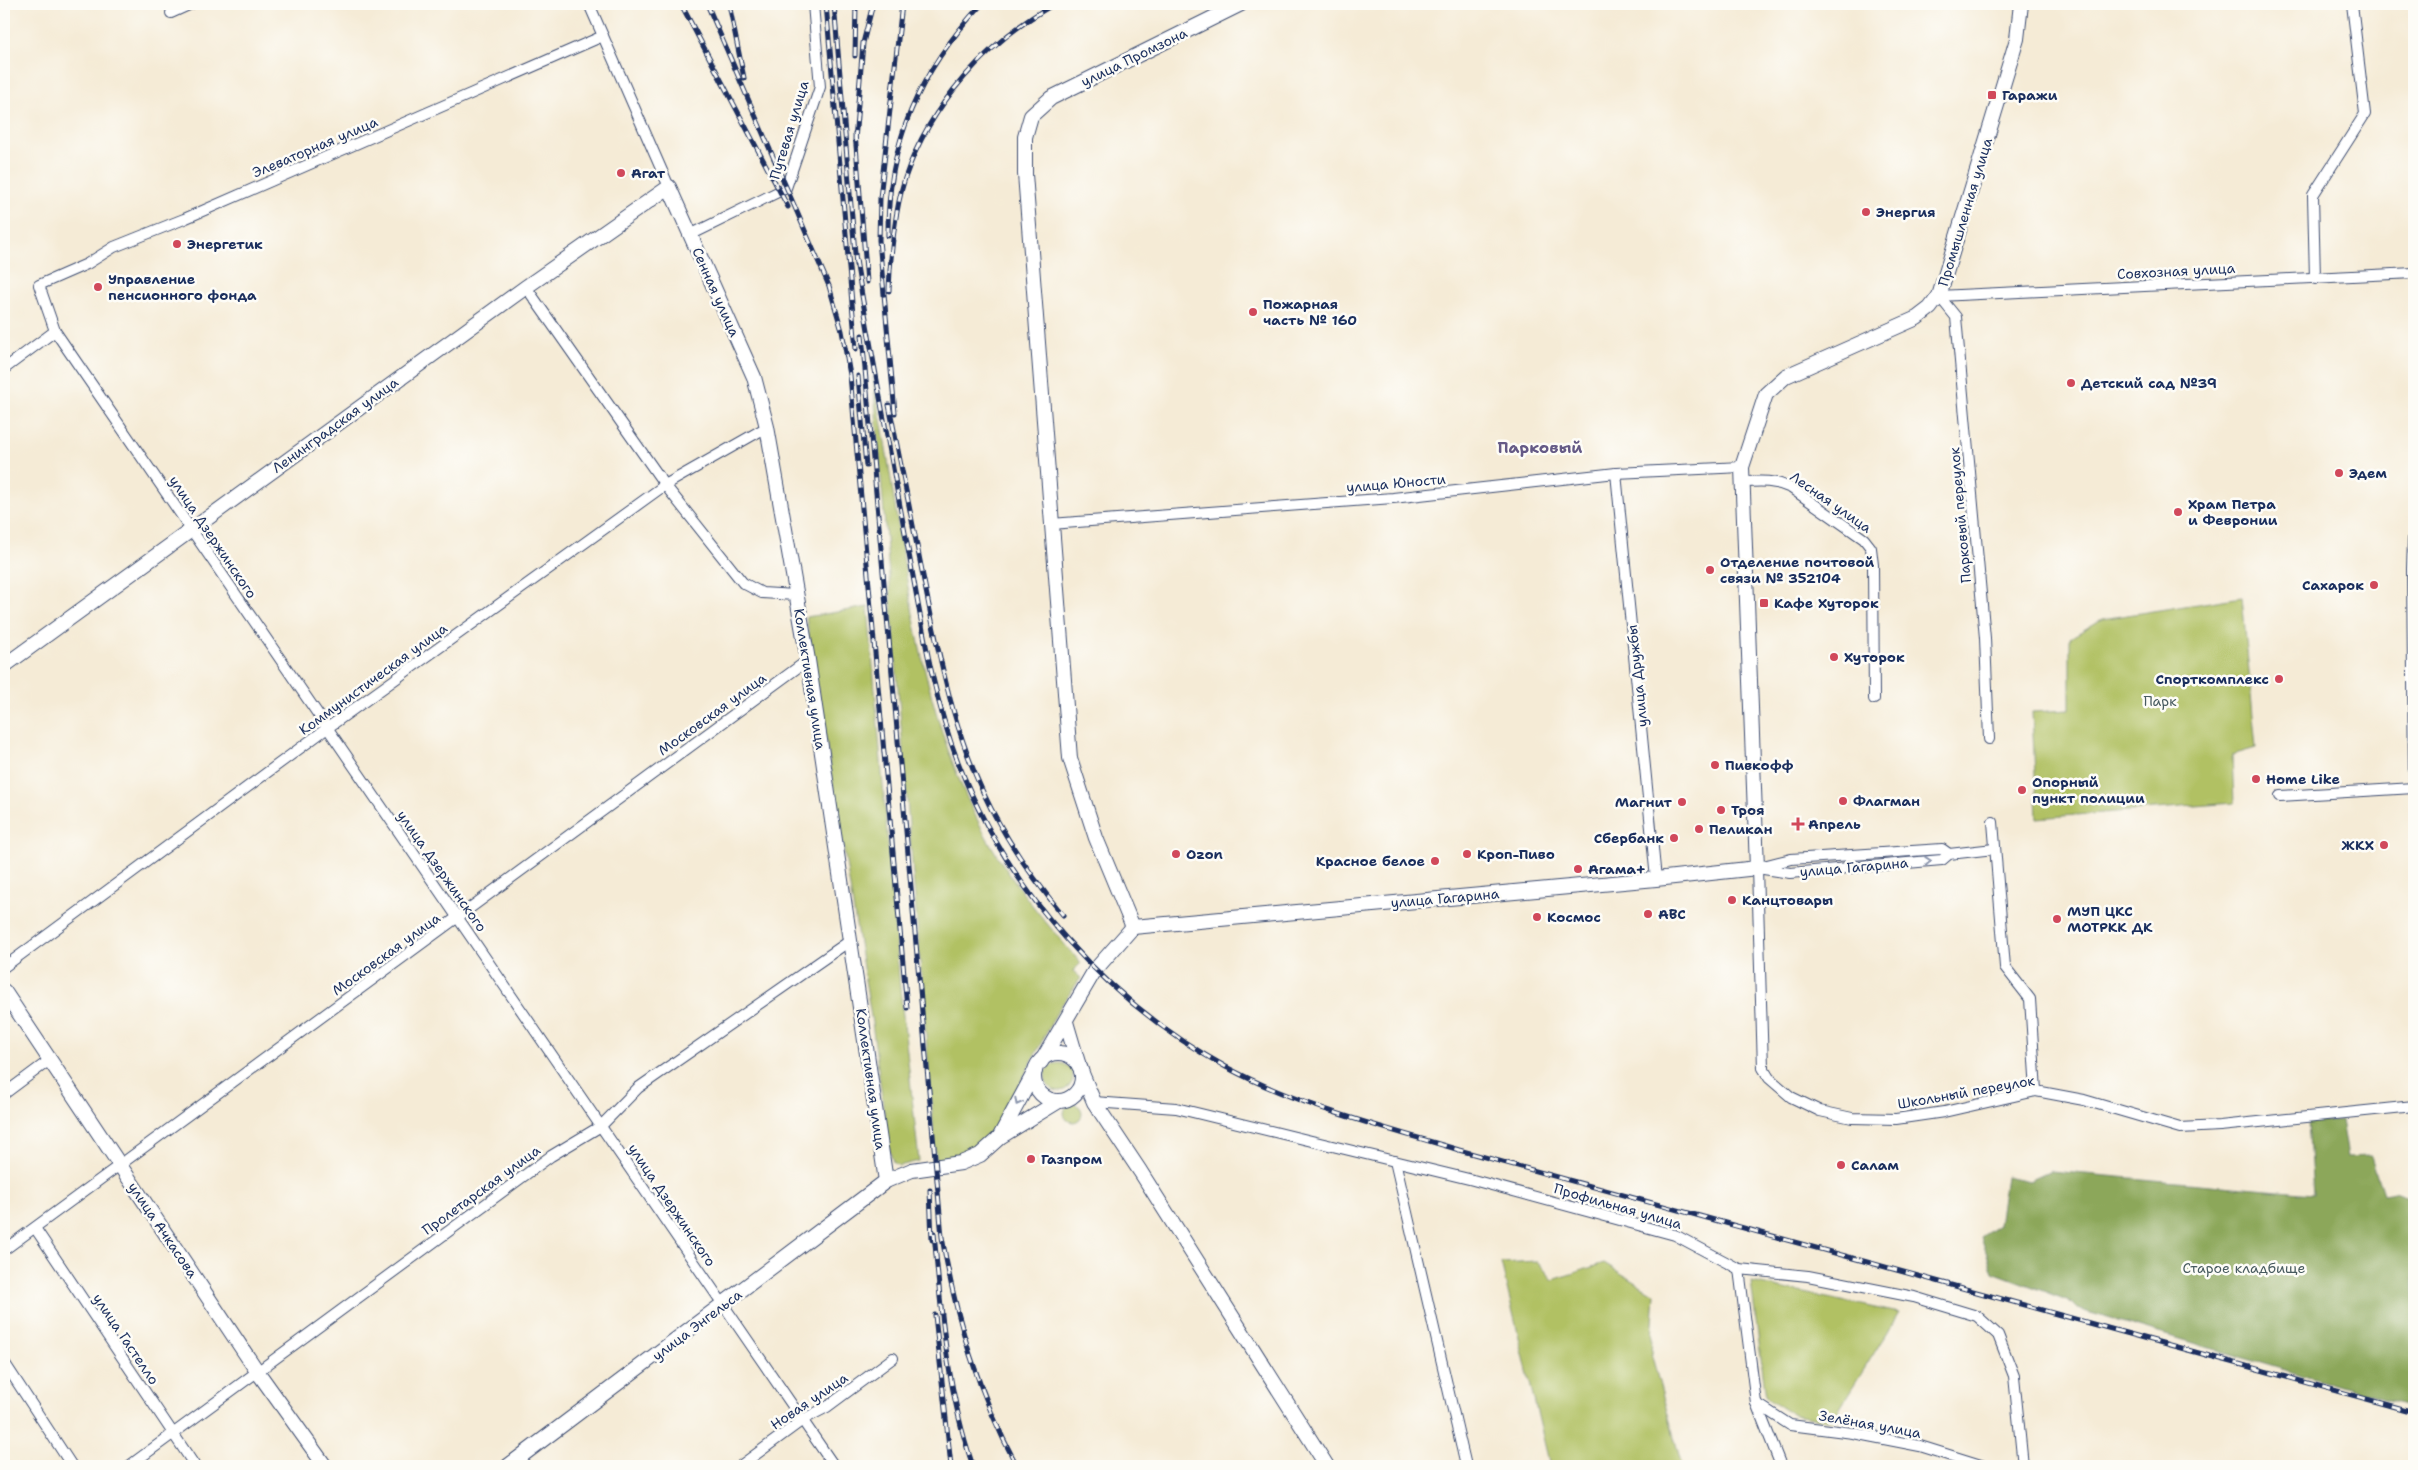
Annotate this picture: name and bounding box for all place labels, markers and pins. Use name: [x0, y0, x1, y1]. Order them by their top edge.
place label: Гаражи: [2002, 86, 2058, 104]
marker: Гаражи: [1986, 89, 1998, 101]
place label: Агат: [631, 164, 666, 182]
marker: Агат: [615, 167, 627, 179]
place label: Энергия: [1876, 203, 1936, 221]
marker: Энергия: [1860, 206, 1872, 218]
place label: Энергетик: [187, 235, 263, 253]
marker: Энергетик: [171, 238, 183, 250]
place label: Управление пенсионного фонда: [108, 270, 257, 304]
marker: Управление пенсионного фонда: [92, 281, 104, 293]
place label: Пожарная часть № 160: [1263, 295, 1357, 329]
marker: Пожарная часть № 160: [1247, 306, 1259, 318]
place label: Детский сад №39: [2081, 374, 2217, 392]
marker: Детский сад №39: [2065, 377, 2077, 389]
place label: Эдем: [2349, 464, 2387, 482]
marker: Эдем: [2333, 467, 2345, 479]
place label: Храм Петра и Февронии: [2188, 495, 2278, 529]
marker: Храм Петра и Февронии: [2172, 506, 2184, 518]
place label: Отделение почтовой связи № 352104: [1720, 553, 1875, 587]
marker: Отделение почтовой связи № 352104: [1704, 564, 1716, 576]
place label: Сахарок: [2302, 576, 2364, 594]
marker: Сахарок: [2368, 579, 2380, 591]
place label: Кафе Хуторок: [1774, 594, 1879, 612]
marker: Кафе Хуторок: [1758, 597, 1770, 609]
place label: Хуторок: [1844, 648, 1905, 666]
marker: Хуторок: [1828, 651, 1840, 663]
place label: Спорткомплекс: [2156, 670, 2269, 688]
marker: Спорткомплекс: [2273, 673, 2285, 685]
place label: Пивкофф: [1725, 756, 1794, 774]
marker: Пивкофф: [1709, 759, 1721, 771]
place label: Home Like: [2266, 770, 2340, 788]
place label: Опорный пункт полиции: [2032, 773, 2145, 807]
marker: Home Like: [2250, 773, 2262, 785]
marker: Опорный пункт полиции: [2016, 784, 2028, 796]
place label: Флагман: [1853, 792, 1920, 810]
place label: Магнит: [1615, 793, 1673, 811]
marker: Флагман: [1837, 795, 1849, 807]
marker: Магнит: [1676, 796, 1688, 808]
place label: Троя: [1731, 801, 1764, 819]
marker: Троя: [1715, 804, 1727, 816]
place label: Апрель: [1808, 815, 1861, 833]
marker: Апрель: [1792, 818, 1804, 830]
place label: Пеликан: [1709, 820, 1772, 838]
marker: Пеликан: [1693, 823, 1705, 835]
place label: Сбербанк: [1594, 829, 1664, 847]
marker: Сбербанк: [1668, 832, 1680, 844]
place label: ЖКХ: [2342, 836, 2374, 854]
marker: ЖКХ: [2378, 839, 2390, 851]
place label: Ozon: [1186, 845, 1223, 863]
place label: Кроп-Пиво: [1477, 845, 1555, 863]
marker: Ozon: [1170, 848, 1182, 860]
marker: Кроп-Пиво: [1461, 848, 1473, 860]
place label: Красное белое: [1316, 852, 1425, 870]
marker: Красное белое: [1429, 855, 1441, 867]
place label: Агама+: [1588, 860, 1646, 878]
marker: Агама+: [1572, 863, 1584, 875]
place label: Канцтовары: [1742, 891, 1833, 909]
marker: Канцтовары: [1726, 894, 1738, 906]
place label: МУП ЦКС МОТРКК ДК: [2067, 902, 2153, 936]
place label: ABC: [1658, 905, 1686, 923]
place label: Космос: [1547, 908, 1601, 926]
marker: ABC: [1642, 908, 1654, 920]
marker: Космос: [1531, 911, 1543, 923]
marker: МУП ЦКС МОТРКК ДК: [2051, 913, 2063, 925]
place label: Газпром: [1041, 1150, 1103, 1168]
marker: Газпром: [1025, 1153, 1037, 1165]
place label: Салам: [1851, 1156, 1899, 1174]
marker: Салам: [1835, 1159, 1847, 1171]

